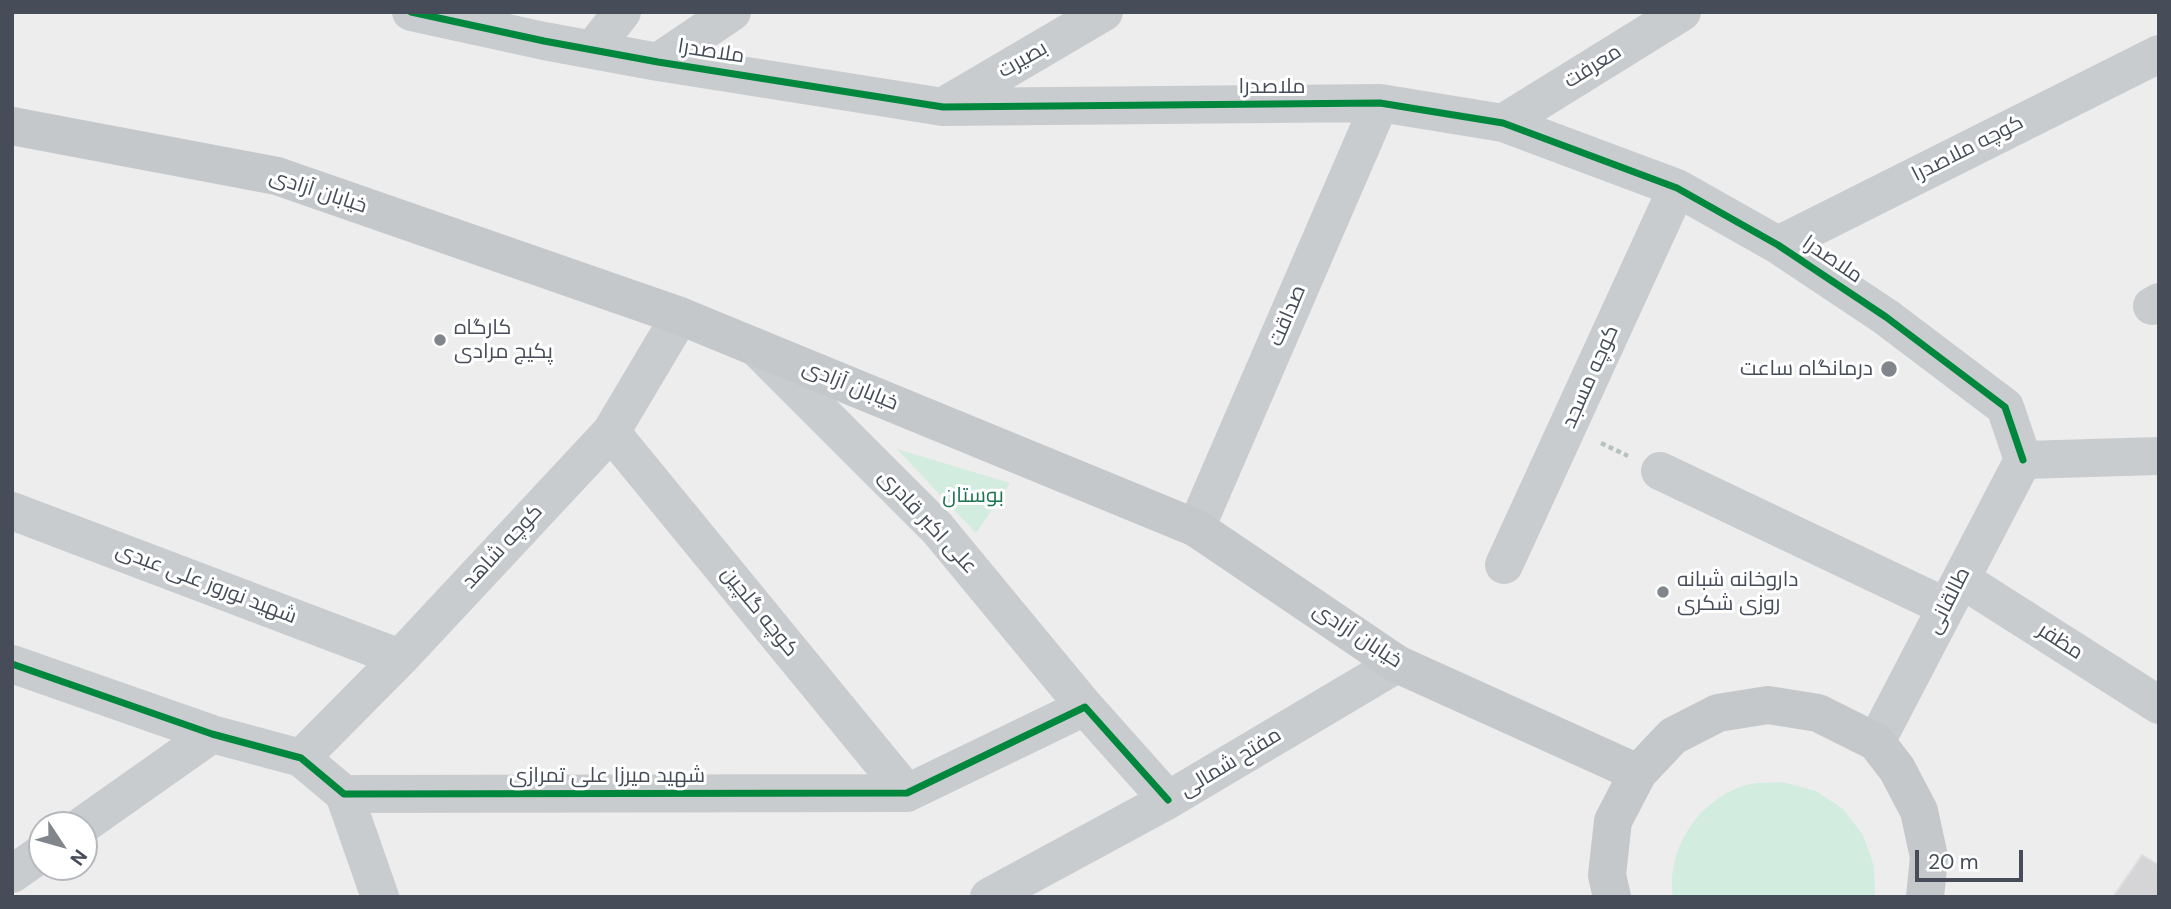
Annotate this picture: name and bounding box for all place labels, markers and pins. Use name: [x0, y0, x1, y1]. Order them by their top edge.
place label: کارگاه پکیج مرادی: [454, 315, 553, 365]
marker: کارگاه پکیج مرادی: [432, 332, 448, 348]
place label: درمانگاه ساعت: [1740, 356, 1873, 382]
marker: درمانگاه ساعت: [1879, 359, 1899, 379]
place label: داروخانه شبانه روزی شکری: [1677, 567, 1798, 617]
marker: داروخانه شبانه روزی شکری: [1655, 584, 1671, 600]

